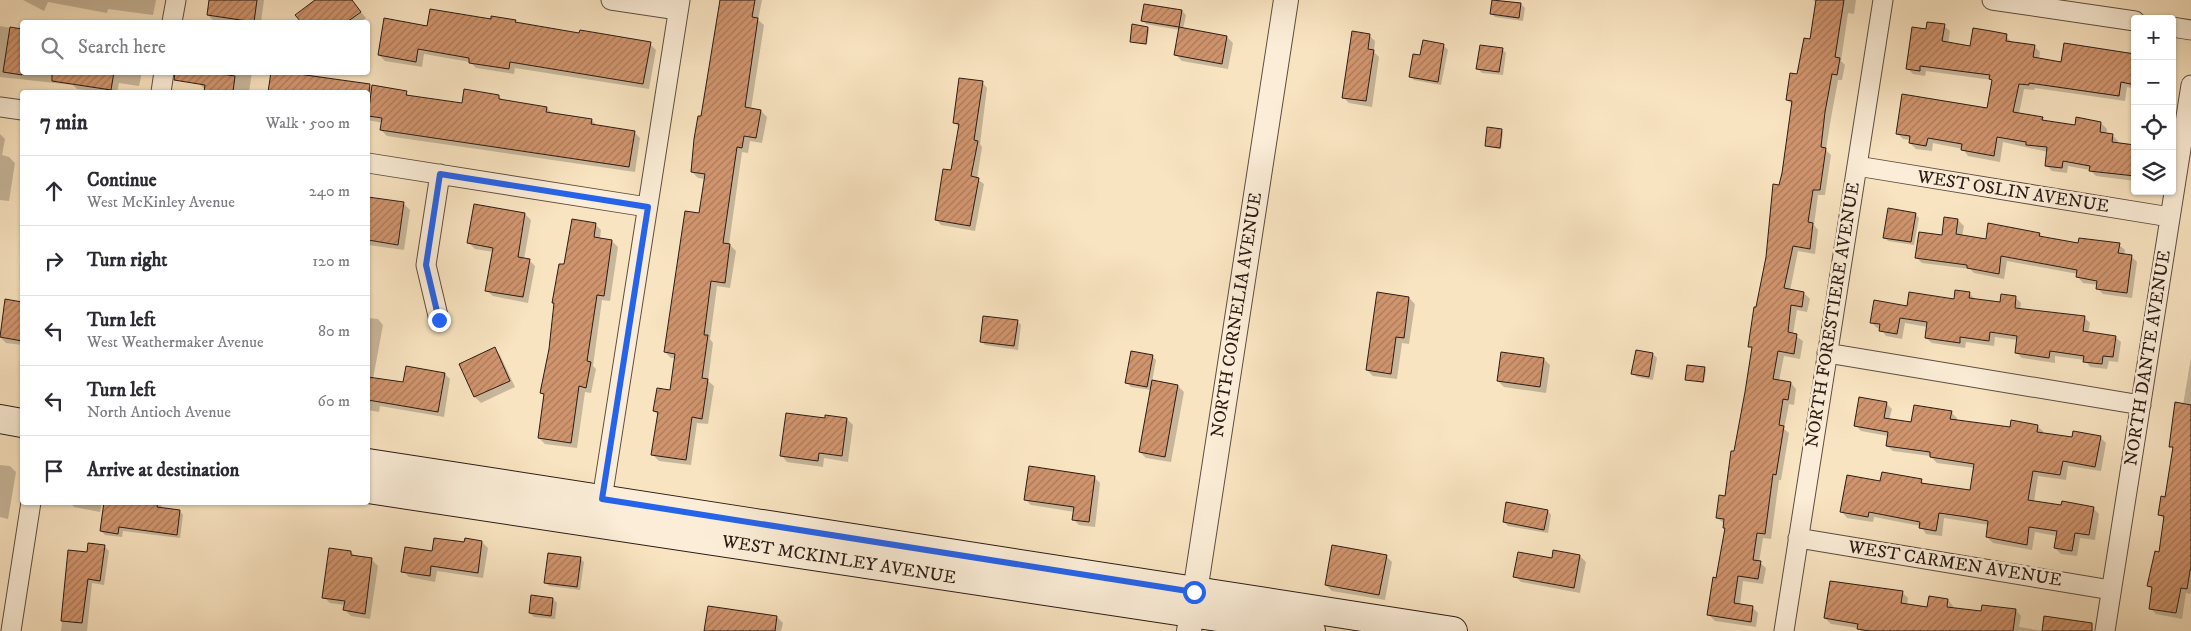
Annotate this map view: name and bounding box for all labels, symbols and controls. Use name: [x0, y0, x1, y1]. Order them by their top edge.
map controls: [2131, 15, 2176, 195]
button: +: [2131, 15, 2176, 60]
search box: [20, 20, 370, 75]
icon: search: [38, 34, 66, 62]
text: Search here: [78, 36, 166, 59]
button: −: [2131, 60, 2176, 105]
button: locate: [2131, 105, 2176, 150]
text: 7 min: [40, 110, 88, 136]
text: Walk · 500 m: [265, 113, 350, 133]
button: layers: [2131, 150, 2176, 195]
street label: WEST OSLIN AVENUE: [1915, 166, 2111, 218]
text: Continue: [87, 169, 157, 192]
icon: ahead: [40, 177, 68, 205]
street label: NORTH FORESTIERE AVENUE: [1801, 180, 1865, 449]
text: 240 m: [309, 181, 350, 201]
street label: NORTH CORNELIA AVENUE: [1207, 191, 1267, 439]
text: West McKinley Avenue: [87, 192, 235, 212]
icon: right: [40, 247, 68, 275]
street label: NORTH DANTE AVENUE: [2120, 248, 2176, 467]
text: Turn right: [87, 249, 167, 272]
text: 120 m: [312, 251, 350, 271]
text: Turn left: [87, 309, 156, 332]
route end: [428, 309, 451, 332]
icon: left: [40, 317, 68, 345]
text: 80 m: [318, 321, 350, 341]
text: West Weathermaker Avenue: [87, 332, 264, 352]
text: Turn left: [87, 379, 156, 402]
icon: left: [40, 387, 68, 415]
text: 60 m: [318, 391, 350, 411]
text: North Antioch Avenue: [87, 402, 231, 422]
icon: arrive: [40, 457, 68, 485]
text: Arrive at destination: [87, 459, 239, 482]
street label: WEST MCKINLEY AVENUE: [719, 530, 958, 589]
street label: WEST CARMEN AVENUE: [1846, 536, 2064, 592]
route start: [1183, 581, 1206, 604]

